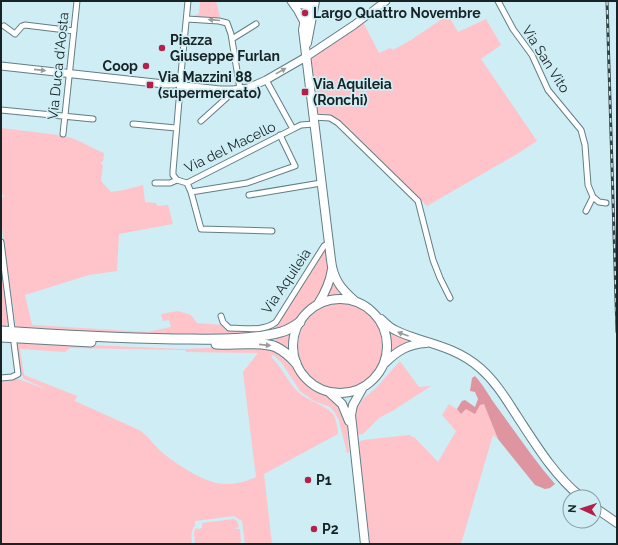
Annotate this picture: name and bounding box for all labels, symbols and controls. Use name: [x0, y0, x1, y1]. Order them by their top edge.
place label: Largo Quattro Novembre: [313, 5, 481, 21]
marker: Largo Quattro Novembre: [300, 8, 310, 18]
street label: Via Duca d'Aosta: [44, 11, 72, 121]
one-way arrow: [208, 17, 220, 24]
street label: Via San Vito: [519, 22, 573, 96]
place label: Piazza Giuseppe Furlan: [170, 32, 280, 64]
marker: Piazza Giuseppe Furlan: [157, 43, 167, 53]
place label: Coop: [103, 58, 138, 74]
marker: Coop: [141, 61, 151, 71]
one-way arrow: [34, 67, 46, 73]
one-way arrow: [275, 68, 287, 74]
place label: Via Mazzini 88 (supermercato): [158, 69, 261, 101]
place label: Via Aquileia (Ronchi): [313, 76, 392, 108]
marker: Via Mazzini 88 (supermercato): [145, 80, 155, 90]
marker: Via Aquileia (Ronchi): [300, 87, 310, 97]
street label: Via del Macello: [182, 118, 278, 176]
street label: Via Aquileia: [258, 245, 314, 317]
one-way arrow: [397, 330, 409, 336]
one-way arrow: [259, 342, 271, 349]
place label: P1: [316, 472, 332, 488]
marker: P1: [303, 475, 313, 485]
north arrow: [562, 489, 602, 529]
text: N: [566, 504, 579, 513]
place label: P2: [322, 521, 339, 537]
marker: P2: [309, 524, 319, 534]

